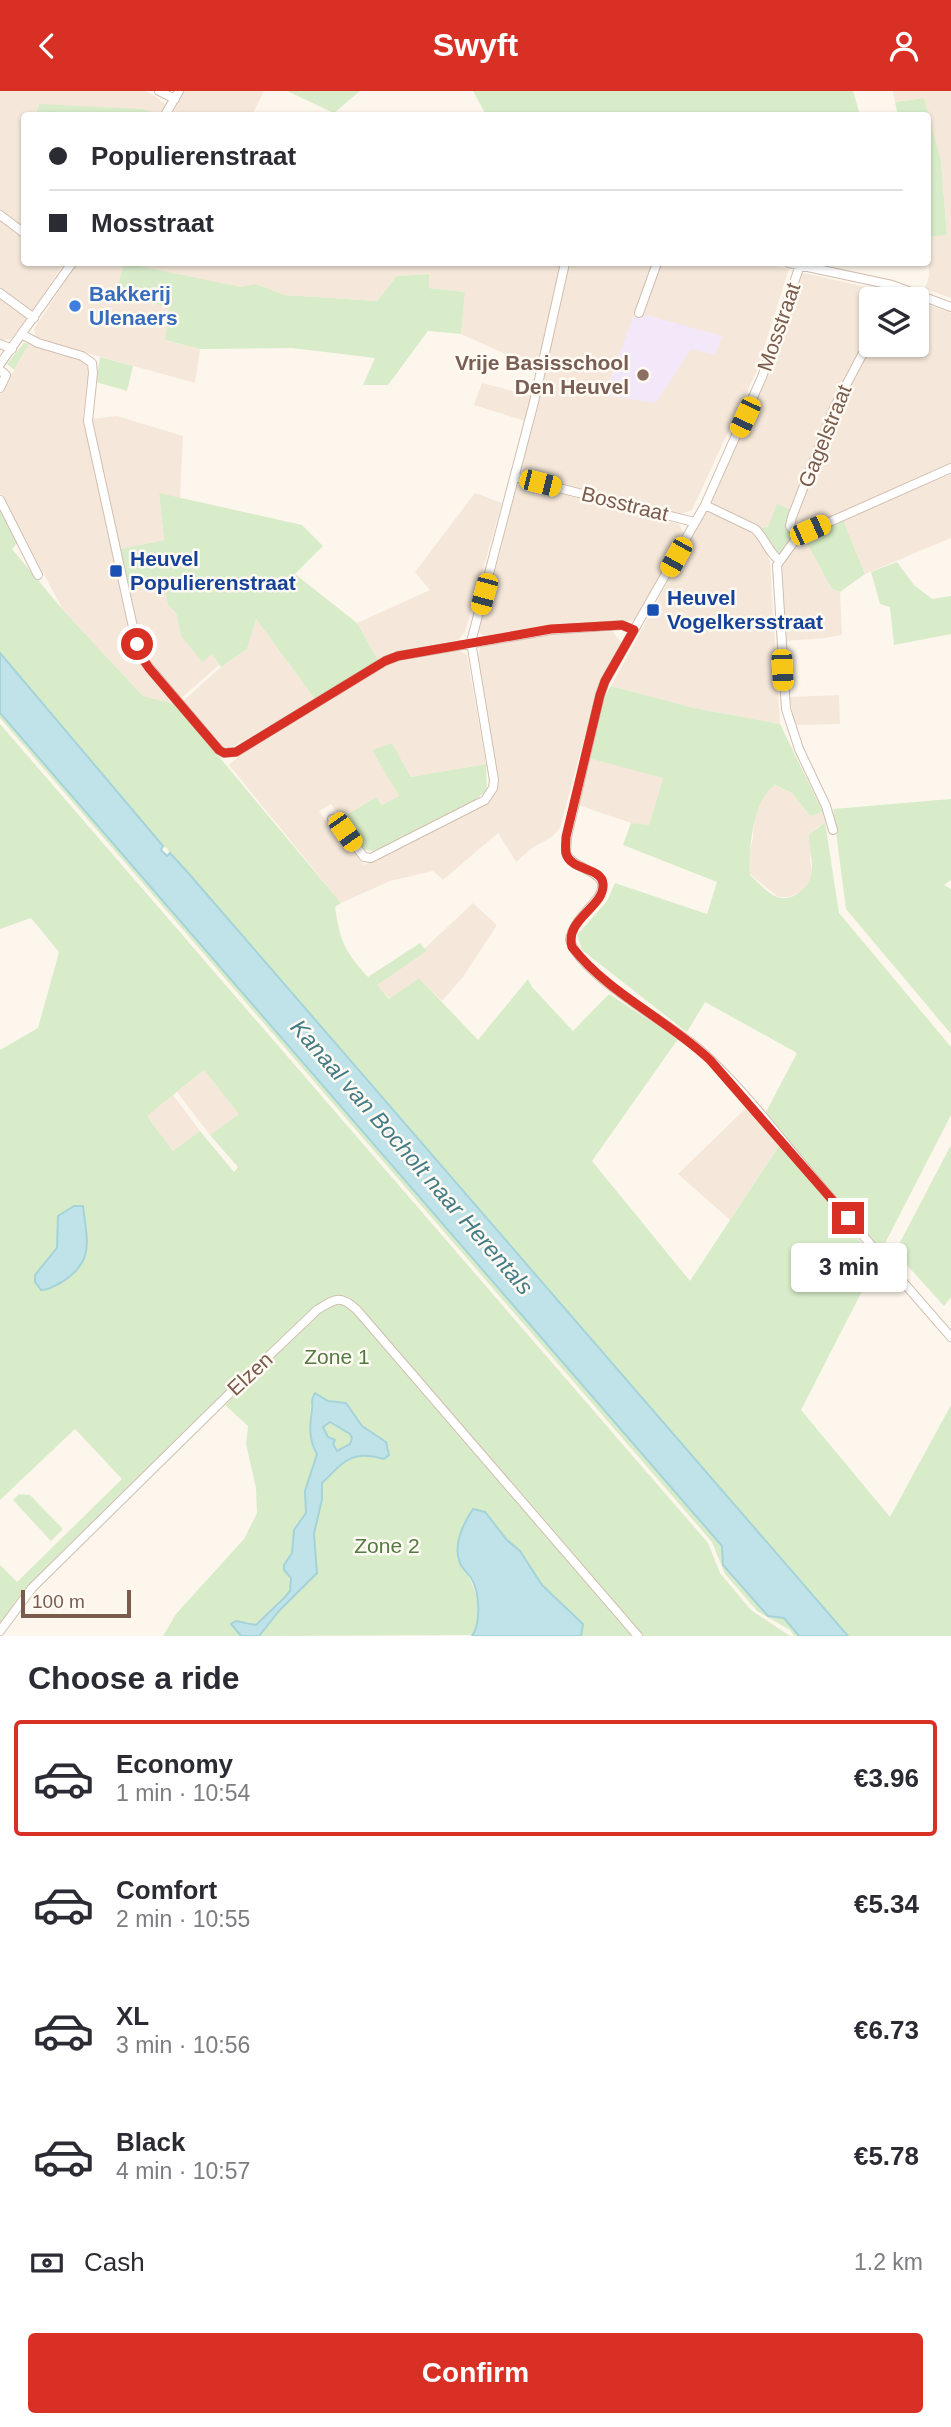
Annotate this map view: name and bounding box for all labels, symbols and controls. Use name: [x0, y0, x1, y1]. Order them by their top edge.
icon: back: [28, 27, 66, 65]
text: Swyft: [433, 27, 518, 63]
icon: person: [885, 27, 923, 65]
text: Populierenstraat: [91, 141, 296, 171]
text: Mosstraat: [91, 208, 214, 238]
street label: Mosstraat: [753, 279, 804, 374]
place label: Bakkerij Ulenaers: [89, 282, 178, 329]
map controls: [859, 287, 929, 357]
button: layers: [859, 287, 929, 357]
marker: Bakkerij Ulenaers: [67, 298, 83, 314]
place label: Vrije Basisschool Den Heuvel: [455, 351, 629, 398]
marker: Vrije Basisschool Den Heuvel: [635, 367, 651, 383]
street label: Gagelstraat: [794, 381, 856, 490]
car: [727, 394, 764, 440]
car: [518, 468, 563, 498]
street label: Bosstraat: [579, 482, 671, 525]
car: [787, 512, 834, 548]
car: [657, 534, 696, 580]
place label: Heuvel Populierenstraat: [130, 547, 296, 594]
marker: Heuvel Populierenstraat: [108, 563, 124, 579]
car: [469, 571, 500, 617]
place label: Heuvel Vogelkersstraat: [667, 586, 823, 633]
marker: Heuvel Vogelkersstraat: [645, 602, 661, 618]
route start: [121, 628, 153, 660]
car: [771, 648, 794, 692]
car: [325, 809, 366, 855]
water label: Kanaal van Bocholt naar Herentals: [286, 1014, 539, 1300]
route end: [832, 1202, 864, 1234]
callout: 3 min: [790, 1243, 906, 1291]
text: 3 min: [819, 1254, 879, 1280]
park label: Zone 1: [304, 1345, 370, 1368]
street label: Elzen: [223, 1347, 277, 1400]
park label: Zone 2: [354, 1534, 420, 1557]
scale bar: [21, 1587, 131, 1619]
text: 100 m: [32, 1591, 85, 1612]
text: Choose a ride: [28, 1660, 240, 1696]
icon: car: [32, 1747, 95, 1810]
text: Economy: [116, 1749, 233, 1779]
text: €3.96: [854, 1763, 919, 1793]
text: 1 min · 10:54: [116, 1780, 250, 1806]
icon: car: [32, 1873, 95, 1936]
text: Comfort: [116, 1875, 217, 1905]
text: €5.34: [854, 1889, 919, 1919]
text: 2 min · 10:55: [116, 1906, 250, 1932]
icon: car: [32, 1999, 95, 2062]
text: XL: [116, 2001, 149, 2031]
text: €6.73: [854, 2015, 919, 2045]
text: 3 min · 10:56: [116, 2032, 250, 2058]
icon: car: [32, 2125, 95, 2188]
text: Black: [116, 2127, 185, 2157]
text: €5.78: [854, 2141, 919, 2171]
text: 4 min · 10:57: [116, 2158, 250, 2184]
icon: cash: [28, 2244, 66, 2282]
text: Cash: [84, 2247, 145, 2277]
text: 1.2 km: [854, 2249, 923, 2275]
button: Confirm: [28, 2333, 923, 2413]

